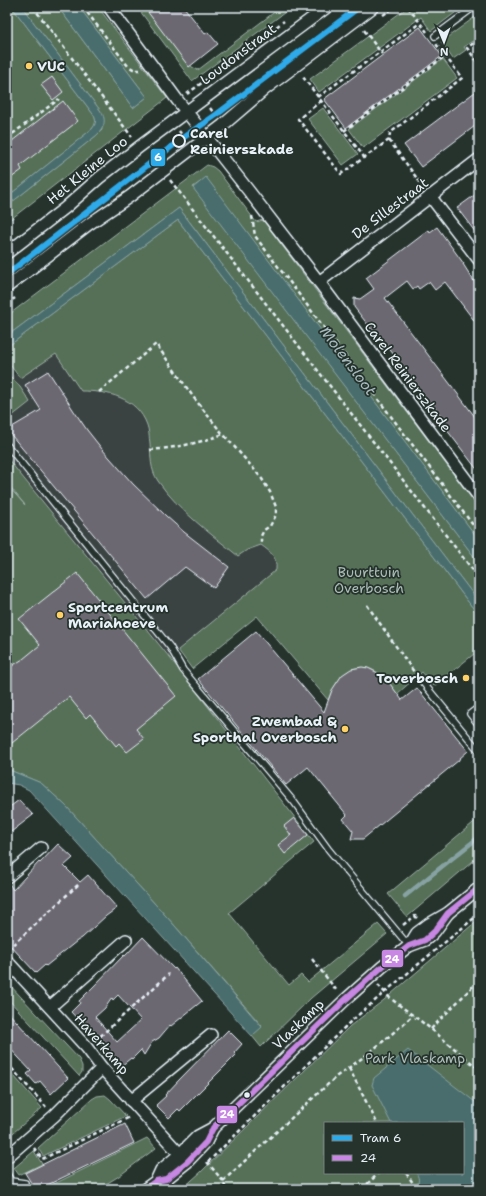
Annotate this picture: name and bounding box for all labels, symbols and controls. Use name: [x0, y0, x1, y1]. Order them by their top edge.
street label: Loudonstraat: [196, 19, 280, 89]
north arrow: [424, 22, 464, 62]
text: N: [439, 44, 449, 59]
place label: VUC: [37, 57, 65, 75]
marker: VUC: [24, 61, 34, 71]
place label: Carel Reinierszkade: [190, 124, 294, 158]
street label: Het Kleine Loo: [43, 132, 131, 208]
marker: Carel Reinierszkade: [172, 134, 186, 148]
line badge: 6: [150, 148, 166, 167]
text: 6: [154, 150, 162, 165]
street label: De Sillestraat: [348, 173, 432, 243]
street label: Carel Reinierszkade: [361, 318, 455, 436]
water label: Molensloot: [315, 322, 381, 400]
park label: Buurttuin Overbosch: [334, 563, 404, 597]
place label: Sportcentrum Mariahoeve: [68, 598, 168, 632]
marker: Sportcentrum Mariahoeve: [55, 610, 65, 620]
place label: Toverbosch: [376, 669, 458, 687]
marker: Toverbosch: [461, 673, 471, 683]
place label: Zwembad & Sporthal Overbosch: [193, 712, 337, 746]
marker: Zwembad & Sporthal Overbosch: [340, 724, 350, 734]
line badge: 24: [381, 949, 404, 968]
text: 24: [385, 952, 400, 967]
street label: Vlaskamp: [268, 995, 328, 1053]
street label: Haverkamp: [70, 1010, 134, 1079]
park label: Park Vlaskamp: [365, 1049, 465, 1067]
unlabelled marker: [242, 1090, 252, 1100]
line badge: 24: [216, 1105, 238, 1124]
text: 24: [220, 1107, 235, 1122]
legend: [324, 1122, 464, 1174]
text: Tram 6: [360, 1130, 402, 1146]
text: 24: [360, 1150, 376, 1166]

